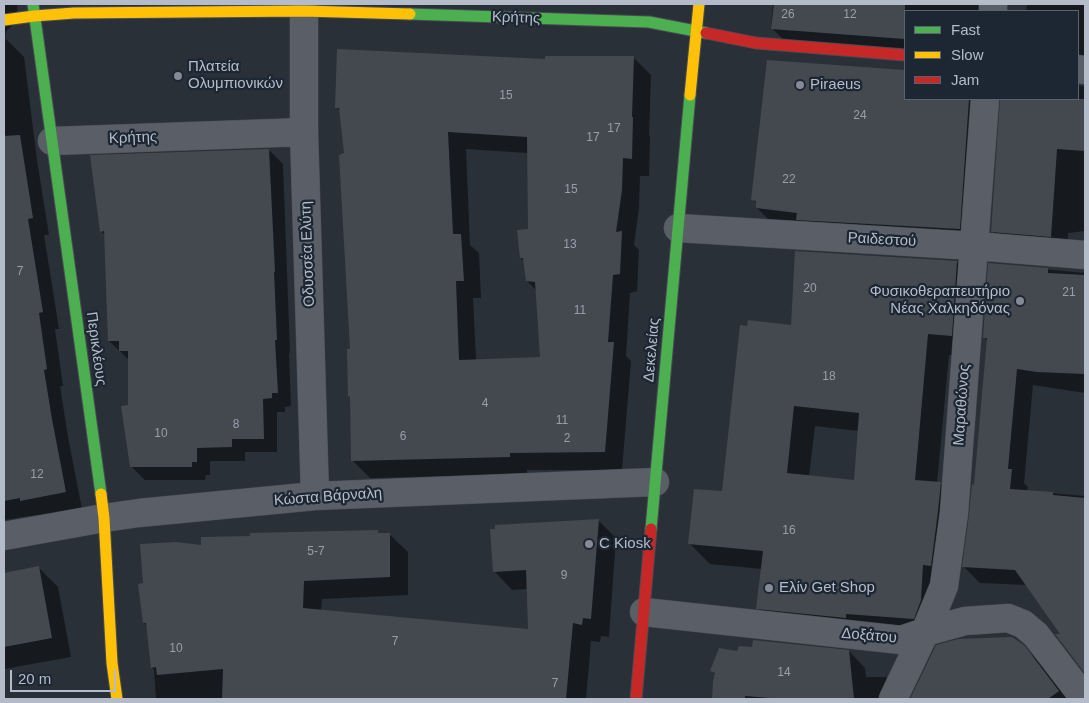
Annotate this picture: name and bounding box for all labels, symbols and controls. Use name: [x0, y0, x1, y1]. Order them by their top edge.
street label: Κρήτης: [492, 8, 540, 28]
house number: 26: [781, 8, 795, 22]
house number: 12: [843, 8, 857, 22]
legend: [904, 10, 1079, 100]
text: Fast: [951, 21, 980, 38]
text: Slow: [951, 46, 984, 63]
place label: Πλατεία Ολυμπιονικών: [188, 58, 283, 93]
marker: Πλατεία Ολυμπιονικών: [172, 70, 184, 82]
text: Jam: [951, 71, 979, 88]
place label: Piraeus: [810, 76, 861, 94]
marker: Piraeus: [794, 79, 806, 91]
house number: 15: [499, 89, 513, 103]
house number: 24: [853, 109, 867, 123]
house number: 17: [607, 122, 621, 136]
street label: Κρήτης: [109, 128, 157, 148]
house number: 17: [586, 131, 600, 145]
house number: 22: [782, 173, 796, 187]
house number: 15: [564, 183, 578, 197]
street label: Οδυσσέα Ελύτη: [297, 201, 319, 307]
street label: Ραιδεστού: [847, 229, 917, 251]
house number: 13: [563, 238, 577, 252]
house number: 7: [17, 265, 23, 279]
house number: 20: [803, 282, 817, 296]
place label: Φυσικοθεραπευτήριο Νέας Χαλκηδόνας: [870, 283, 1010, 318]
house number: 21: [1062, 286, 1076, 300]
marker: Φυσικοθεραπευτήριο Νέας Χαλκηδόνας: [1014, 295, 1026, 307]
house number: 11: [574, 304, 586, 318]
street label: Περικλέους: [82, 311, 110, 387]
street label: Δεκελείας: [640, 317, 664, 383]
street label: Μαραθώνος: [950, 364, 974, 446]
house number: 18: [822, 370, 836, 384]
house number: 4: [482, 397, 488, 411]
house number: 11: [556, 414, 568, 428]
house number: 8: [233, 418, 239, 432]
house number: 10: [154, 427, 168, 441]
house number: 6: [400, 430, 406, 444]
house number: 2: [564, 432, 570, 446]
house number: 12: [30, 468, 44, 482]
street label: Κώστα Βάρναλη: [273, 484, 383, 510]
house number: 16: [782, 524, 796, 538]
place label: C Kiosk: [599, 535, 651, 553]
marker: C Kiosk: [583, 538, 595, 550]
house number: 5-7: [307, 545, 325, 559]
house number: 9: [561, 569, 567, 583]
place label: Ελίν Get Shop: [779, 579, 875, 597]
marker: Ελίν Get Shop: [763, 582, 775, 594]
street label: Δοξάτου: [841, 625, 897, 647]
house number: 7: [392, 635, 398, 649]
house number: 10: [169, 642, 183, 656]
scale bar: [12, 660, 119, 692]
house number: 14: [777, 666, 791, 680]
text: 20 m: [18, 670, 51, 687]
house number: 7: [552, 677, 558, 691]

